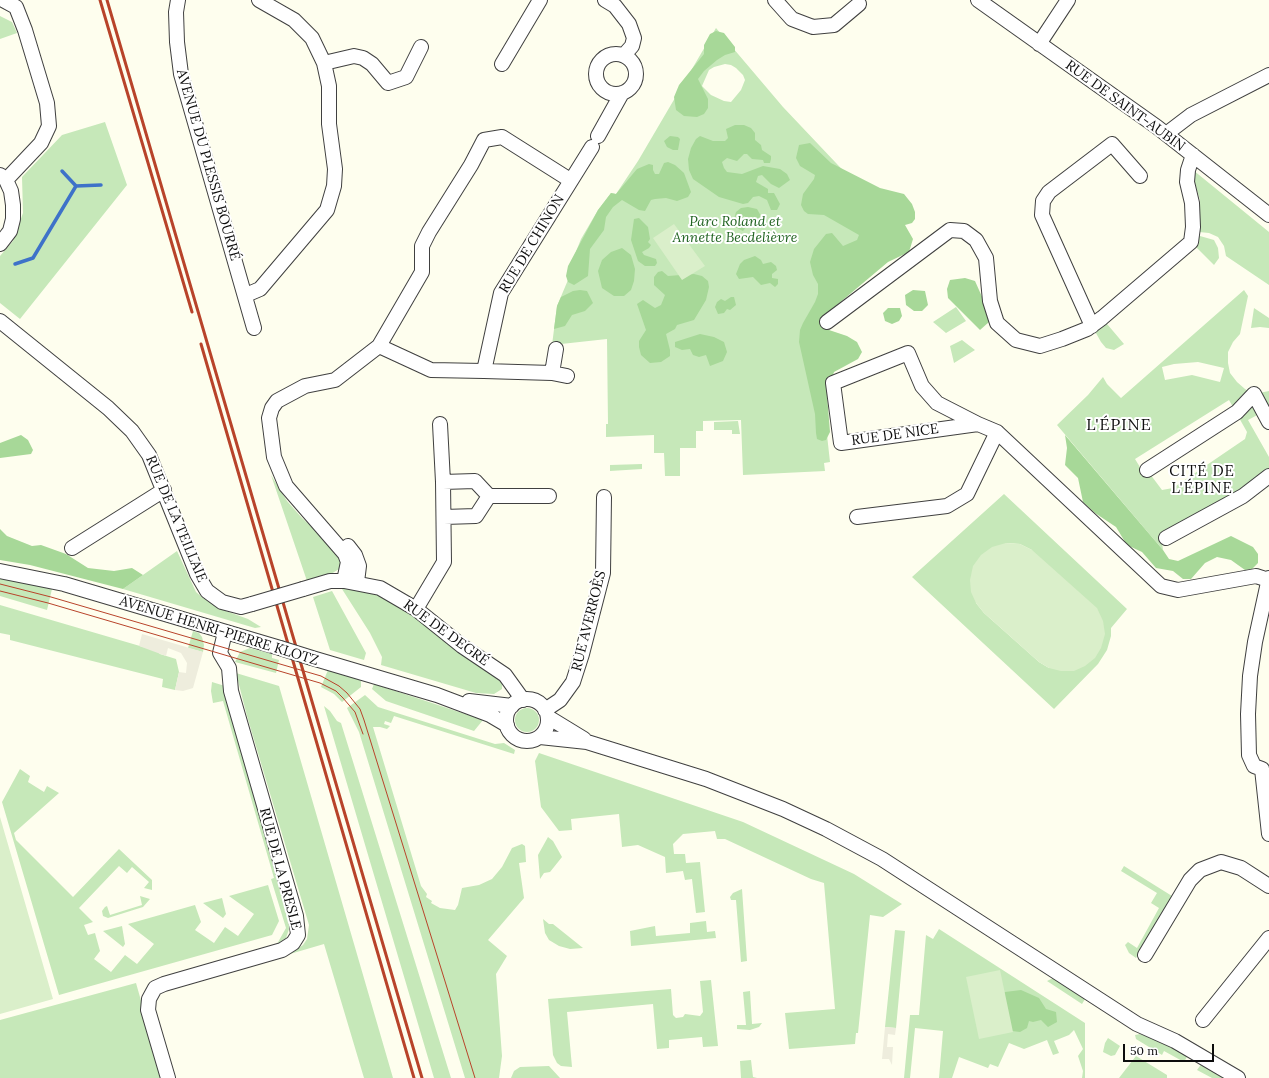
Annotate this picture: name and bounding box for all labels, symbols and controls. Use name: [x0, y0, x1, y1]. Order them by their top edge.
street label: RUE DE SAINT-AUBIN: [1062, 57, 1188, 155]
street label: AVENUE DU PLESSIS BOURRÉ: [173, 67, 243, 263]
street label: RUE DE CHINON: [496, 192, 568, 296]
park label: Parc Roland et Annette Becdelièvre: [672, 214, 798, 246]
district label: L'ÉPINE: [1086, 415, 1152, 435]
street label: RUE DE NICE: [850, 421, 940, 449]
street label: RUE DE LA TEILLAIE: [142, 453, 210, 585]
district label: CITÉ DE L'ÉPINE: [1169, 463, 1235, 498]
street label: RUE AVERROÈS: [568, 569, 610, 673]
street label: AVENUE HENRI-PIERRE KLOTZ: [117, 593, 321, 669]
street label: RUE DE DEGRÉ: [400, 596, 492, 670]
street label: RUE DE LA PRESLE: [256, 806, 304, 932]
scale bar: [1125, 1036, 1216, 1062]
text: 50 m: [1130, 1043, 1158, 1058]

